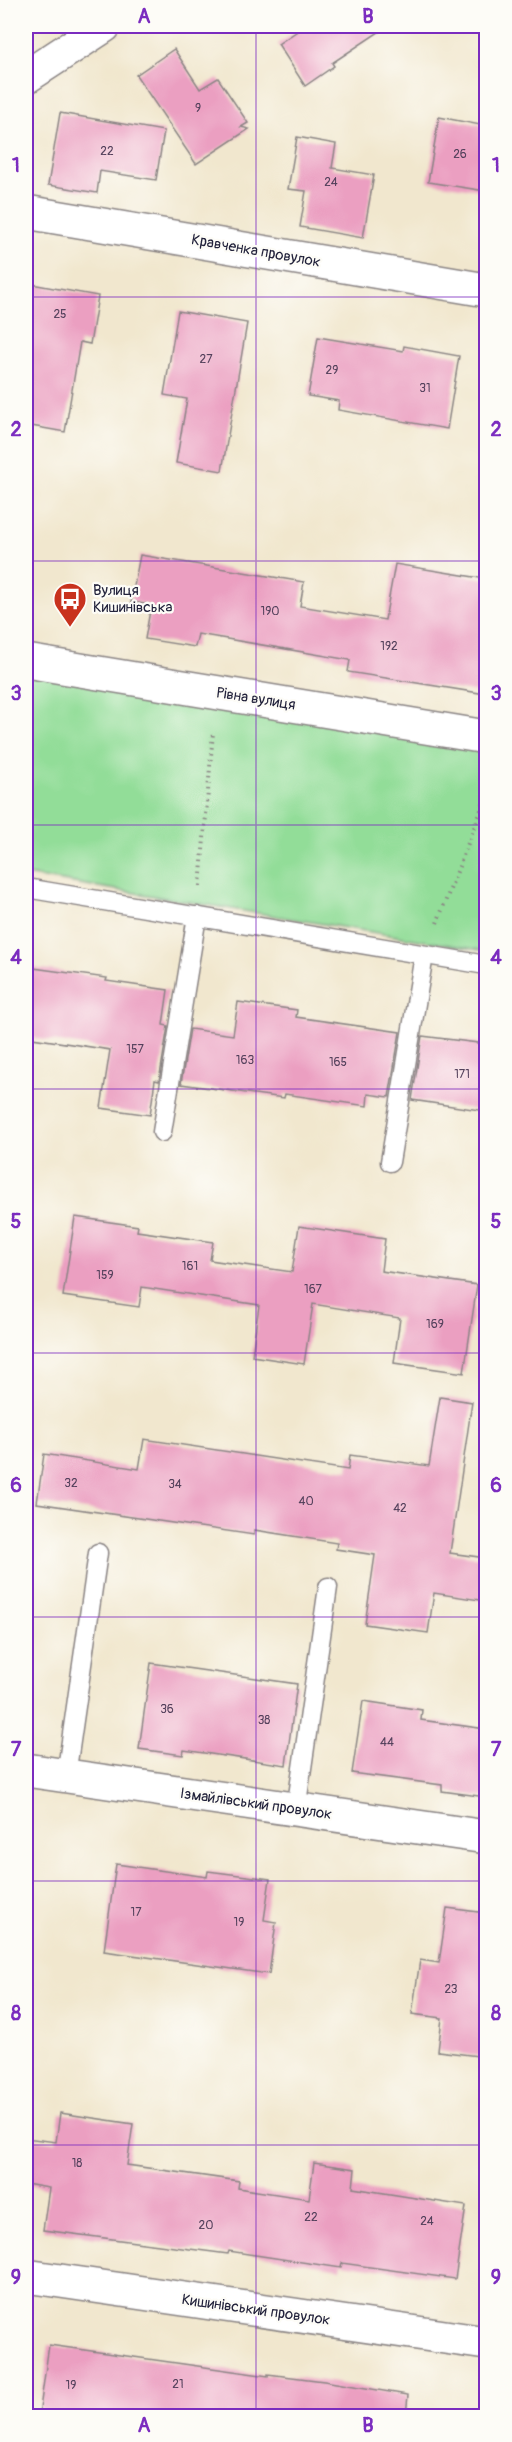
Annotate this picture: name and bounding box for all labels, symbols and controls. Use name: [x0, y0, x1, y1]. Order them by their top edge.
text: A: [138, 4, 151, 29]
text: B: [362, 4, 374, 29]
house number: 9: [195, 101, 201, 116]
house number: 22: [100, 144, 114, 159]
house number: 26: [453, 147, 467, 162]
text: 1: [12, 153, 20, 178]
text: 1: [492, 153, 500, 178]
house number: 24: [324, 175, 338, 190]
street label: Кравченка провулок: [190, 230, 322, 272]
house number: 25: [53, 307, 67, 322]
house number: 27: [199, 352, 213, 367]
house number: 29: [326, 363, 338, 378]
house number: 31: [419, 381, 431, 396]
text: 2: [10, 417, 22, 442]
text: 2: [490, 417, 502, 442]
bus stop icon: Вулиця Кишинівська: [52, 581, 88, 628]
place label: Вулиця Кишинівська: [93, 581, 172, 617]
house number: 190: [260, 604, 280, 619]
house number: 192: [380, 639, 398, 654]
text: 3: [10, 681, 22, 706]
text: 3: [490, 681, 502, 706]
street label: Рівна вулиця: [215, 683, 297, 715]
text: 4: [10, 945, 22, 970]
text: 4: [490, 945, 502, 970]
house number: 157: [126, 1042, 144, 1057]
house number: 163: [236, 1053, 254, 1068]
house number: 165: [329, 1055, 347, 1070]
house number: 171: [454, 1067, 470, 1082]
text: 5: [11, 1209, 22, 1234]
text: 5: [491, 1209, 502, 1234]
house number: 161: [182, 1259, 198, 1274]
house number: 159: [96, 1268, 114, 1283]
house number: 167: [304, 1282, 323, 1297]
house number: 169: [426, 1317, 444, 1332]
text: 6: [10, 1473, 22, 1498]
text: 6: [490, 1473, 502, 1498]
house number: 32: [64, 1476, 78, 1491]
house number: 34: [168, 1477, 182, 1492]
house number: 40: [298, 1494, 314, 1509]
house number: 42: [393, 1501, 407, 1516]
house number: 36: [160, 1702, 174, 1717]
house number: 38: [258, 1713, 270, 1728]
house number: 44: [380, 1735, 394, 1750]
text: 7: [11, 1737, 22, 1762]
text: 7: [491, 1737, 502, 1762]
street label: Ізмайлівський провулок: [179, 1784, 333, 1824]
house number: 17: [130, 1905, 142, 1920]
house number: 19: [234, 1915, 244, 1930]
house number: 23: [444, 1982, 458, 1997]
text: 8: [11, 2001, 21, 2026]
text: 8: [491, 2001, 501, 2026]
house number: 18: [72, 2156, 82, 2171]
house number: 22: [304, 2210, 318, 2225]
house number: 24: [420, 2214, 434, 2229]
house number: 20: [199, 2218, 213, 2233]
text: 9: [11, 2265, 21, 2290]
text: 9: [491, 2265, 501, 2290]
street label: Кишинівський провулок: [181, 2290, 332, 2330]
house number: 21: [172, 2377, 184, 2392]
house number: 19: [66, 2378, 76, 2393]
text: A: [138, 2413, 151, 2438]
text: B: [362, 2413, 374, 2438]

